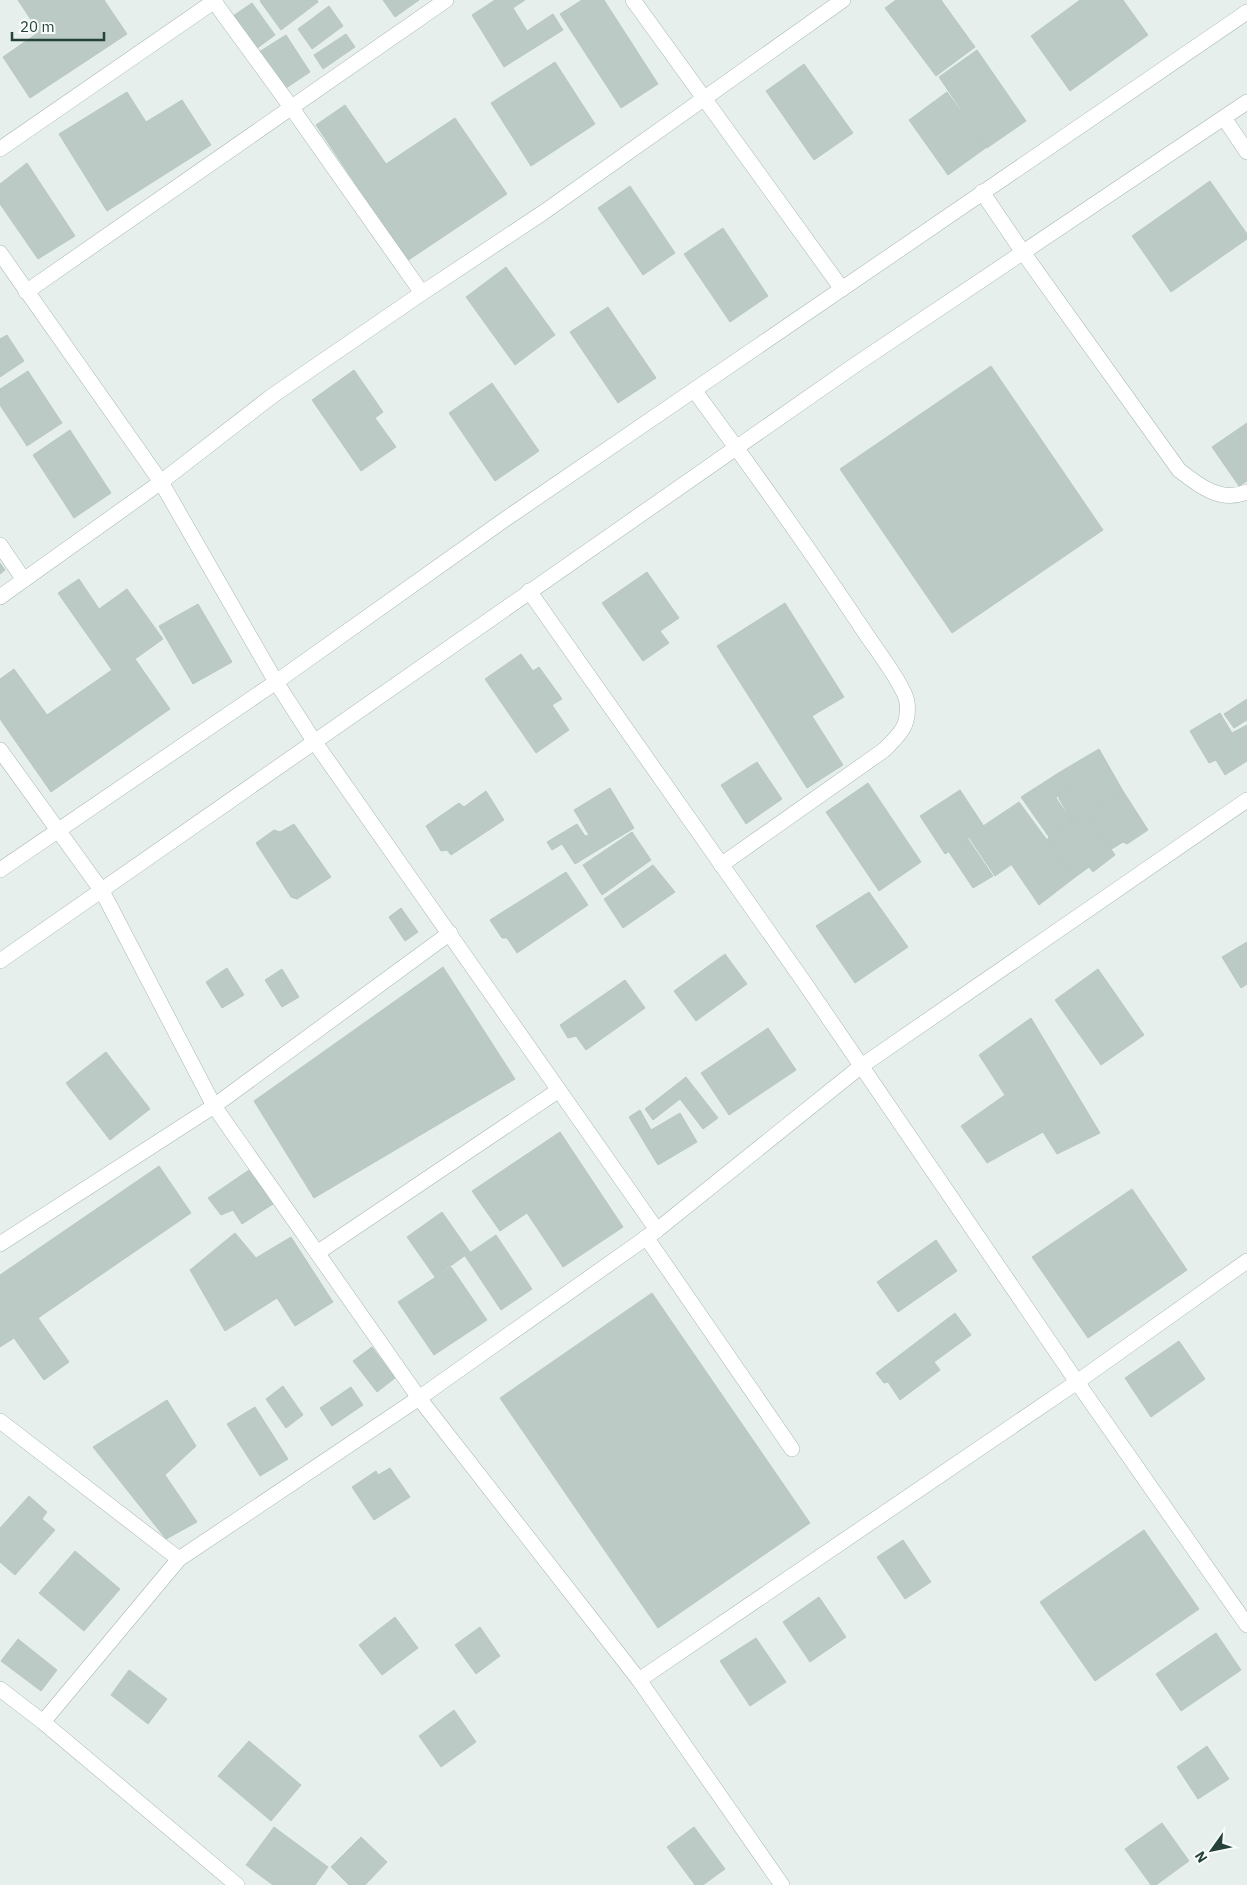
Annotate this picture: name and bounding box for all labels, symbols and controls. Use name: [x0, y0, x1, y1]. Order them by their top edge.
scale bar: [12, 10, 105, 42]
text: 20 m: [20, 17, 55, 36]
north arrow: [1187, 1825, 1237, 1875]
text: N: [1191, 1848, 1211, 1866]

